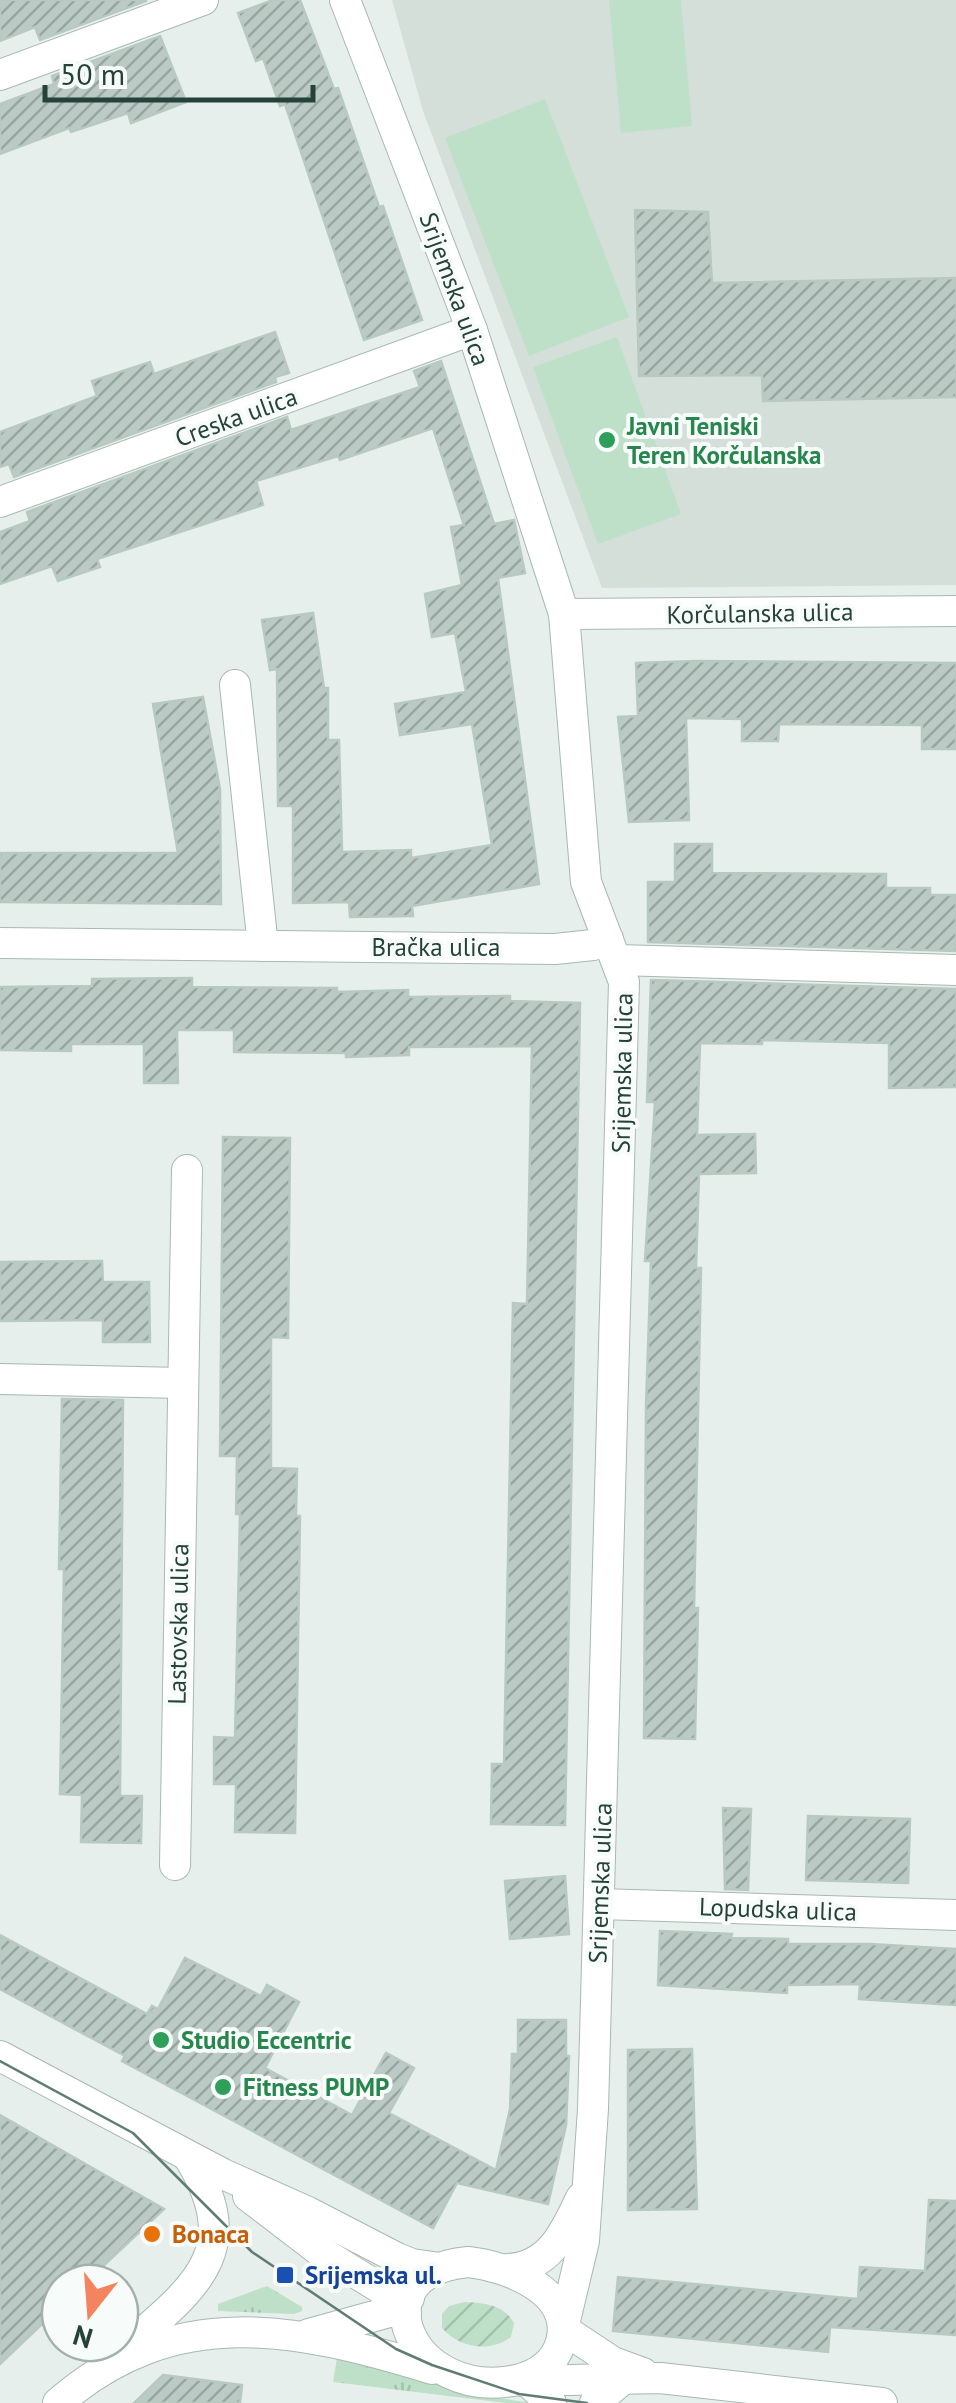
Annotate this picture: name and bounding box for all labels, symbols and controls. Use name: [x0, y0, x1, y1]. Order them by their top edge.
scale bar: [45, 40, 312, 102]
text: 50 m: [60, 54, 125, 93]
street label: Srijemska ulica: [412, 208, 498, 370]
street label: Creska ulica: [170, 380, 302, 454]
place label: Javni Teniski Teren Korčulanska: [626, 410, 822, 471]
marker: Javni Teniski Teren Korčulanska: [596, 429, 618, 451]
street label: Korčulanska ulica: [666, 595, 854, 631]
street label: Bračka ulica: [372, 931, 500, 963]
street label: Srijemska ulica: [605, 992, 639, 1154]
street label: Lastovska ulica: [161, 1543, 195, 1705]
street label: Srijemska ulica: [581, 1802, 619, 1964]
street label: Lopudska ulica: [698, 1890, 858, 1928]
place label: Studio Eccentric: [181, 2024, 352, 2056]
marker: Studio Eccentric: [150, 2029, 172, 2051]
place label: Fitness PUMP: [243, 2071, 389, 2103]
marker: Fitness PUMP: [212, 2076, 234, 2098]
place label: Bonaca: [172, 2218, 249, 2250]
marker: Bonaca: [141, 2223, 163, 2245]
place label: Srijemska ul.: [305, 2259, 442, 2291]
north arrow: [40, 2263, 140, 2363]
marker: Srijemska ul.: [274, 2264, 296, 2286]
text: N: [68, 2317, 97, 2358]

